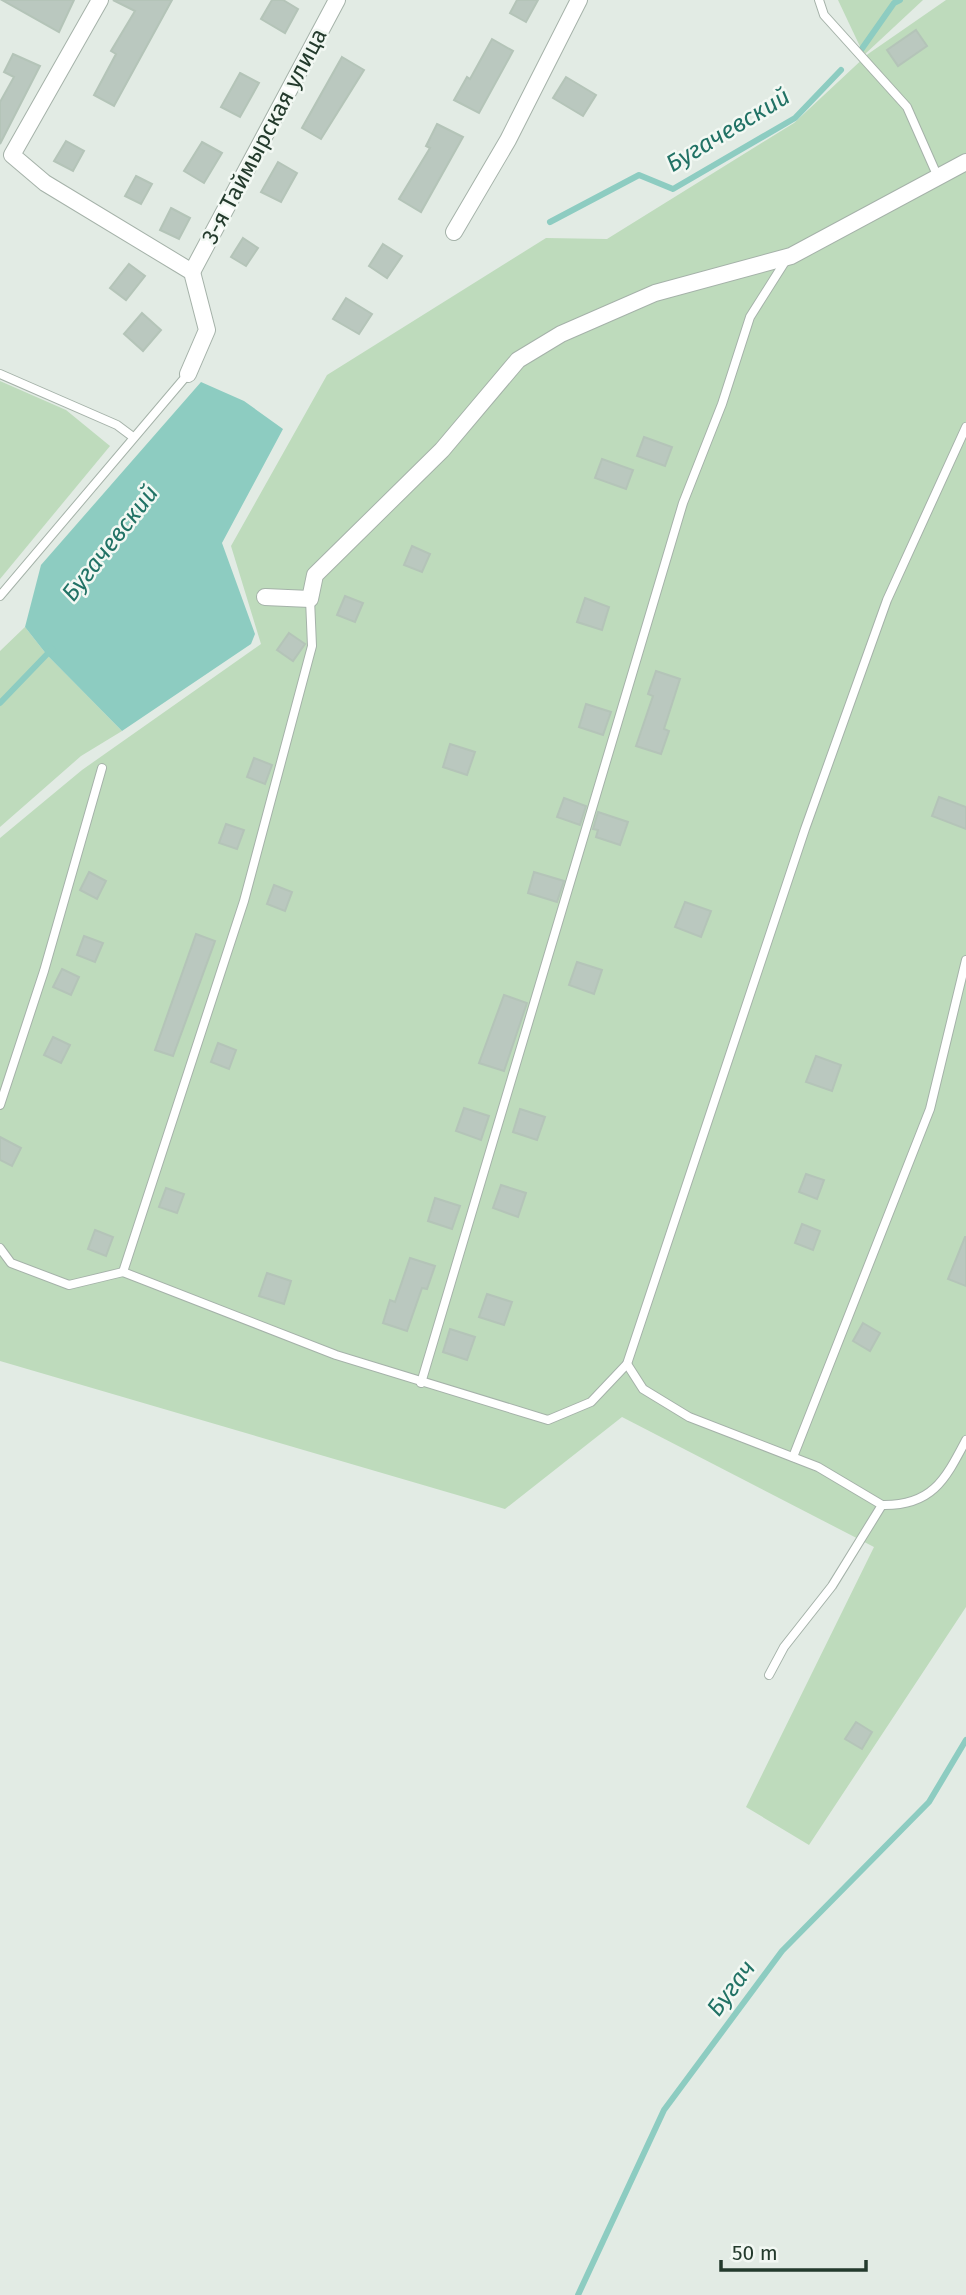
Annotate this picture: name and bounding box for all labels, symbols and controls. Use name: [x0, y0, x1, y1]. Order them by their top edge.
street label: 3-я Таймырская улица: [195, 23, 333, 249]
water label: Бугачевский: [661, 82, 795, 178]
water label: Бугачевский: [56, 479, 164, 607]
water label: Бугач: [701, 1954, 761, 2022]
scale bar: [721, 2228, 866, 2272]
text: 50 m: [732, 2240, 778, 2266]

